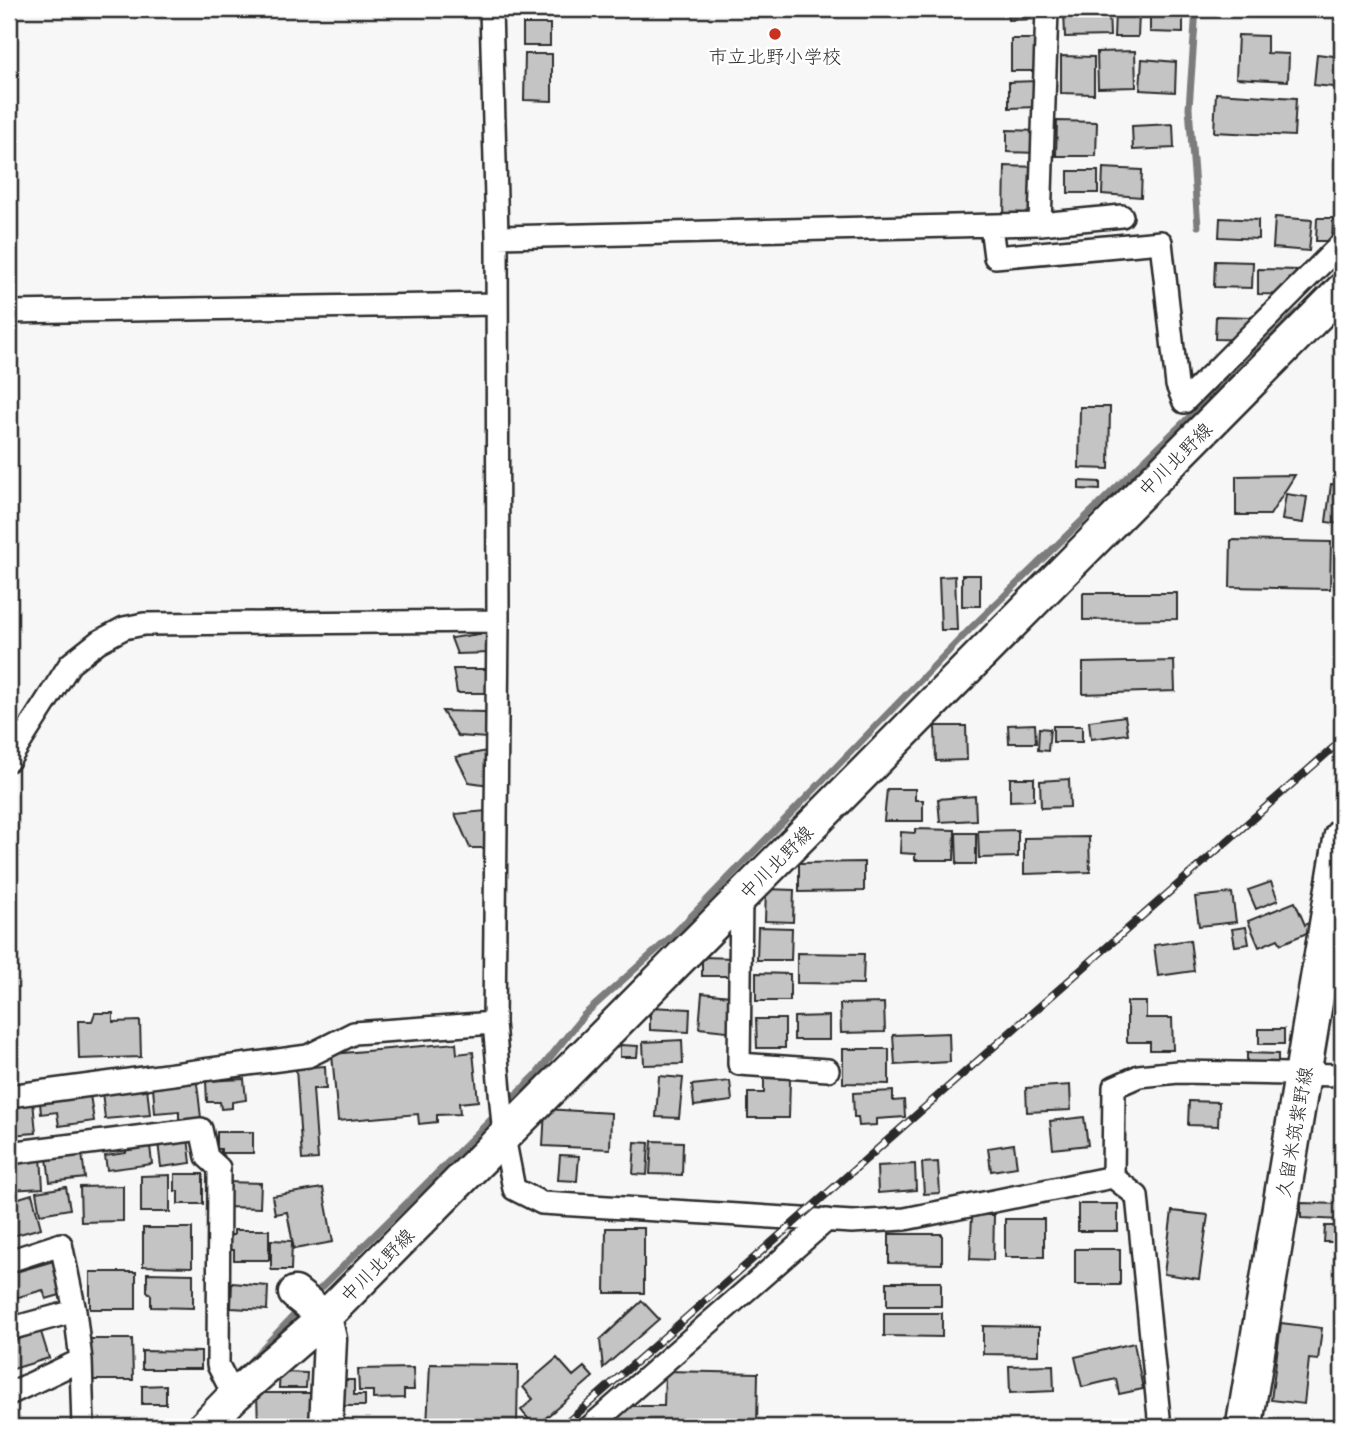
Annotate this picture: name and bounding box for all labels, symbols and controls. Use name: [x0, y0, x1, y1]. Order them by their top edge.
marker: 市立北野小学校: [767, 26, 783, 42]
place label: 市立北野小学校: [708, 43, 842, 73]
street label: 中川北野線: [1132, 416, 1221, 505]
street label: 中川北野線: [733, 819, 822, 908]
street label: 久留米筑紫野線: [1270, 1064, 1322, 1200]
street label: 中川北野線: [334, 1222, 423, 1311]

